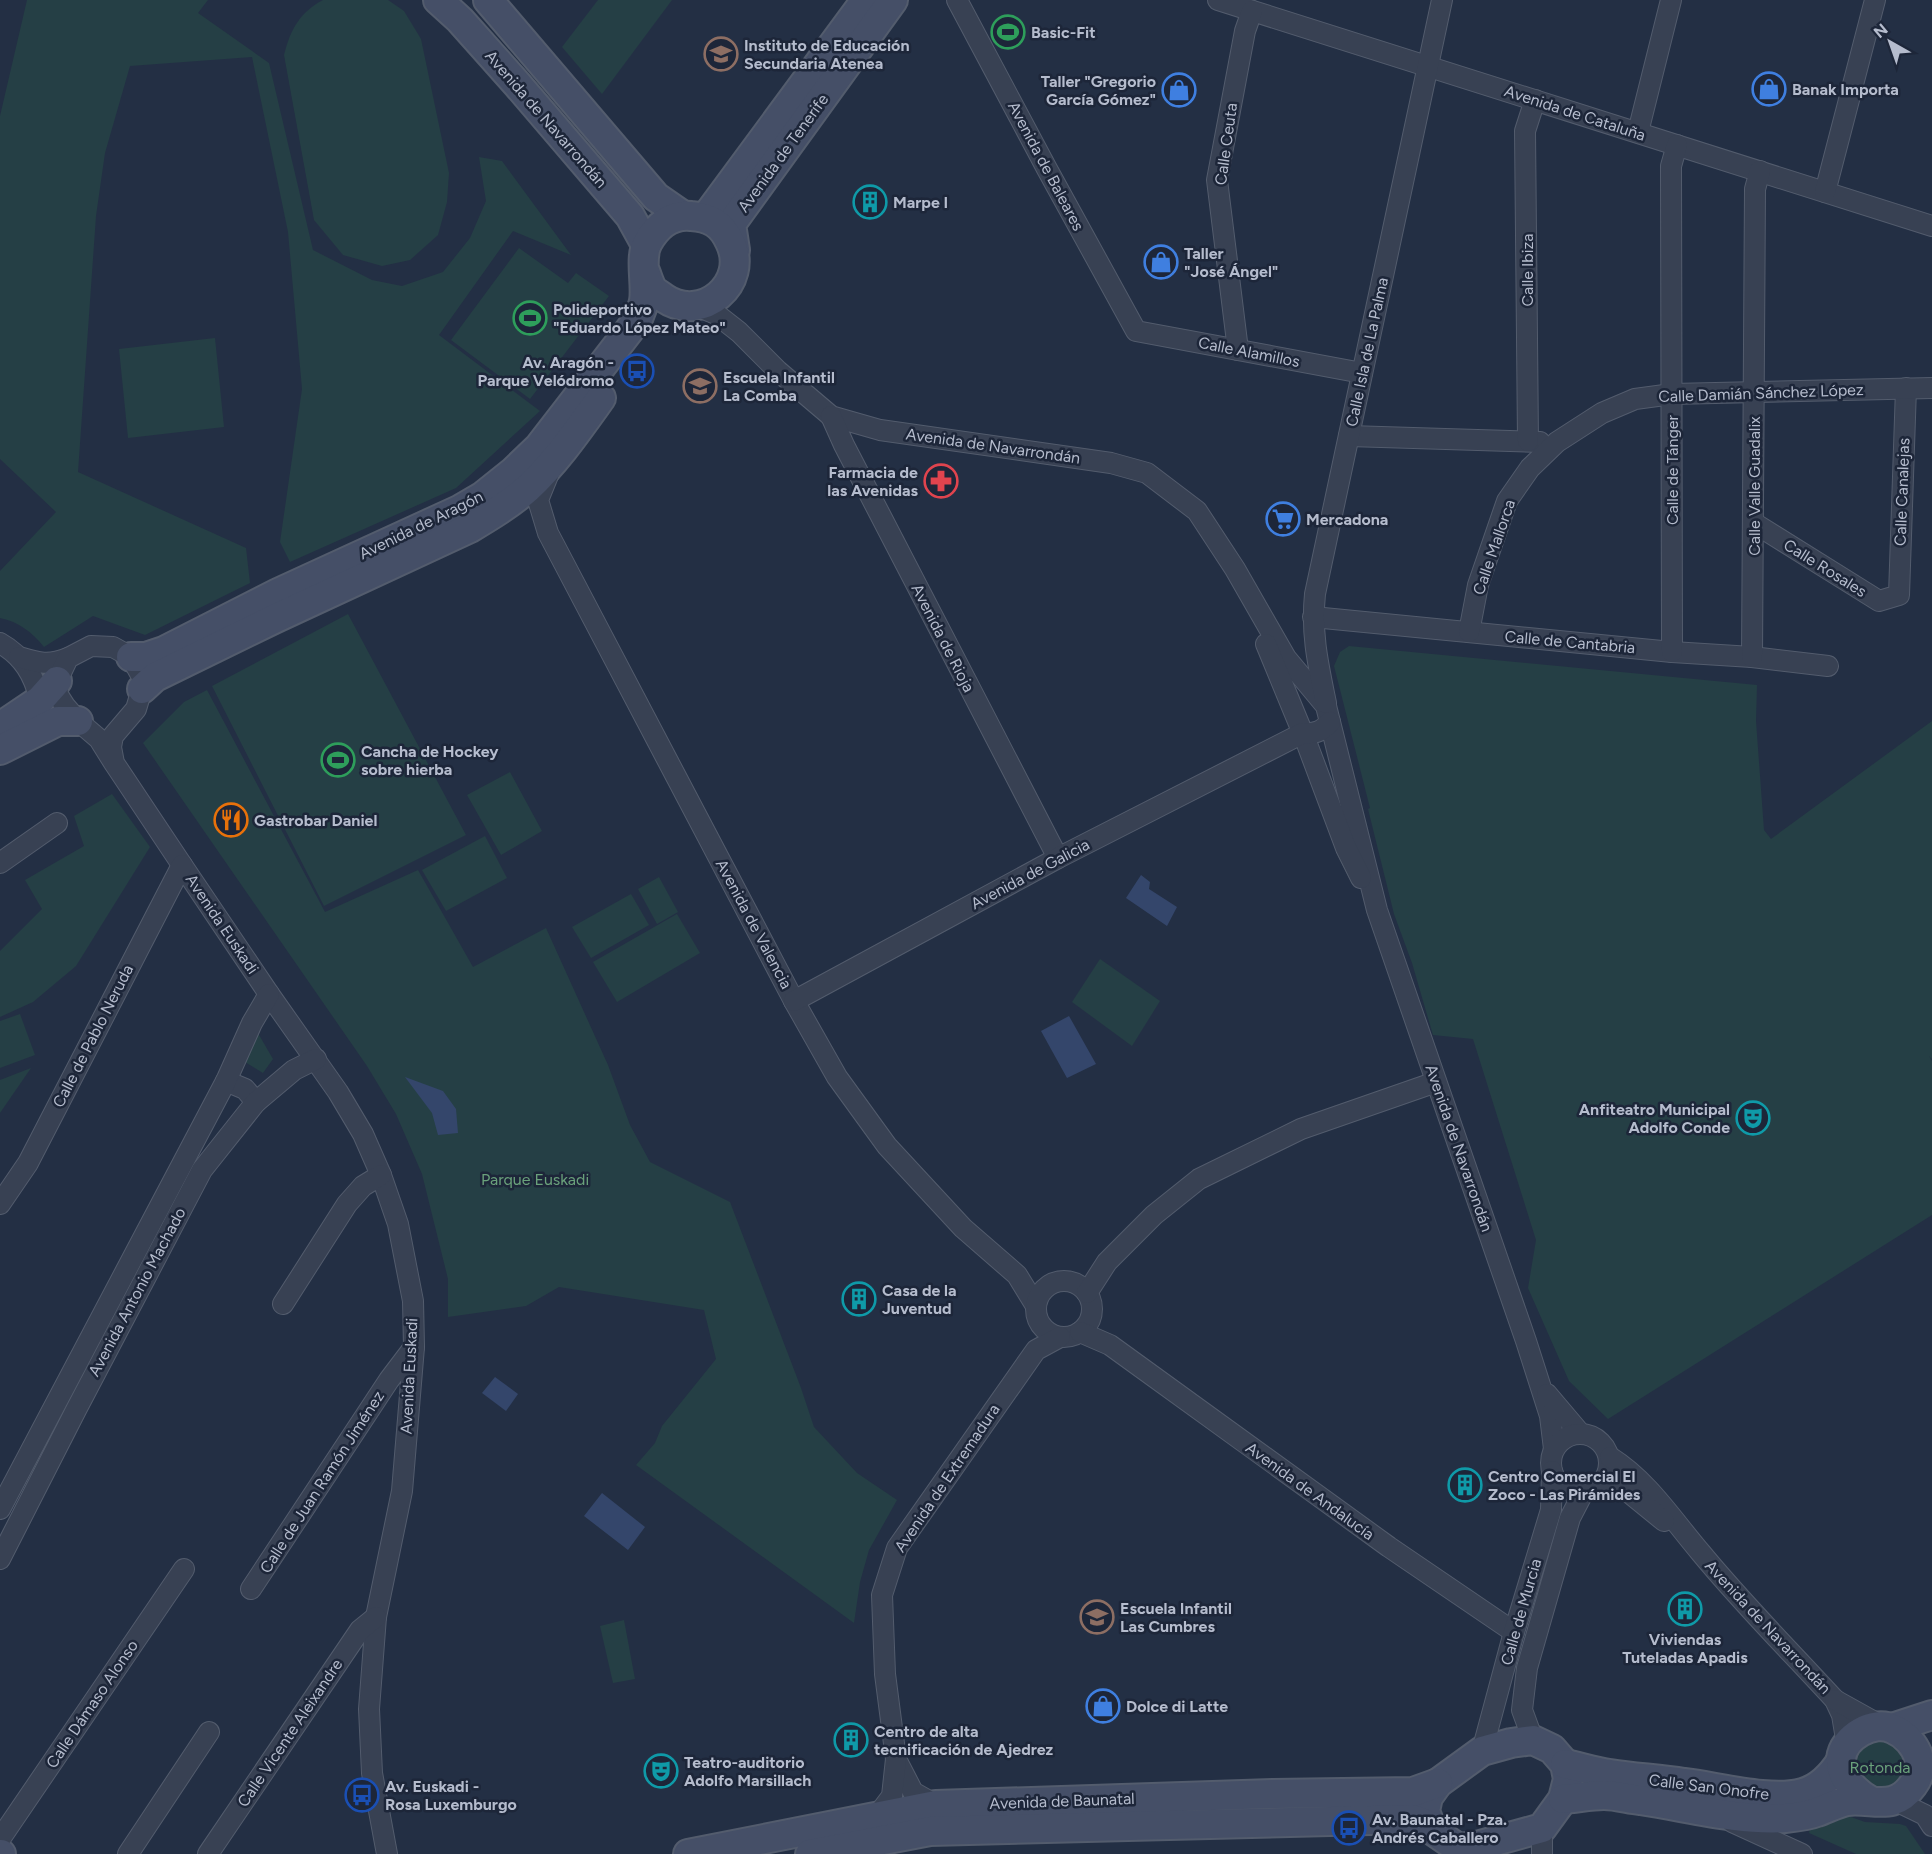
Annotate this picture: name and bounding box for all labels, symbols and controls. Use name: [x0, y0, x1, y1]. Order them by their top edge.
north arrow: [1860, 12, 1920, 72]
sports icon: Basic-Fit: [990, 14, 1026, 50]
text: N: [1870, 20, 1892, 42]
place label: Basic-Fit: [1031, 23, 1096, 42]
school or university icon: Instituto de Educación Secundaria Atenea: [703, 36, 739, 72]
place label: Instituto de Educación Secundaria Atenea: [744, 36, 910, 73]
street label: Avenida de Navarrondán: [481, 46, 611, 192]
shop icon: Banak Importa: [1751, 71, 1787, 107]
place label: Taller "Gregorio García Gómez": [1041, 72, 1156, 109]
shop icon: Taller "Gregorio García Gómez": [1161, 72, 1197, 108]
place label: Banak Importa: [1792, 80, 1899, 99]
street label: Avenida de Cataluña: [1502, 81, 1648, 145]
street label: Avenida de Tenerife: [734, 90, 832, 216]
street label: Avenida de Baleares: [1004, 98, 1088, 234]
street label: Calle Ceuta: [1211, 102, 1241, 186]
building icon: Marpe I: [852, 184, 888, 220]
place label: Marpe I: [893, 193, 948, 212]
street label: Calle Ibiza: [1518, 234, 1537, 306]
shop icon: Taller "José Ángel": [1143, 244, 1179, 280]
place label: Taller "José Ángel": [1184, 244, 1278, 281]
street label: Calle Isla de La Palma: [1342, 276, 1392, 428]
sports icon: Polideportivo "Eduardo López Mateo": [512, 300, 548, 336]
place label: Polideportivo "Eduardo López Mateo": [553, 300, 726, 337]
street label: Calle Alamillos: [1197, 333, 1301, 371]
place label: Av. Aragón - Parque Velódromo: [478, 353, 614, 390]
bus stop icon: Av. Aragón - Parque Velódromo: [619, 353, 655, 389]
school or university icon: Escuela Infantil La Comba: [682, 368, 718, 404]
place label: Escuela Infantil La Comba: [723, 368, 835, 405]
street label: Calle Damián Sánchez López: [1658, 380, 1864, 406]
street label: Calle de Tánger: [1663, 414, 1682, 525]
street label: Calle Valle Guadalix: [1745, 416, 1764, 556]
street label: Avenida de Navarrondán: [905, 424, 1081, 468]
street label: Calle Canalejas: [1891, 438, 1913, 546]
place label: Farmacia de las Avenidas: [827, 463, 919, 500]
pharmacy icon: Farmacia de las Avenidas: [923, 463, 959, 499]
street label: Avenida de Aragón: [356, 487, 486, 563]
street label: Calle Mallorca: [1469, 497, 1519, 597]
supermarket icon: Mercadona: [1265, 501, 1301, 537]
place label: Mercadona: [1306, 510, 1388, 529]
street label: Calle Rosales: [1780, 535, 1870, 601]
street label: Avenida de Rioja: [907, 581, 979, 695]
street label: Calle de Cantabria: [1504, 627, 1636, 657]
sports icon: Cancha de Hockey sobre hierba: [320, 742, 356, 778]
place label: Cancha de Hockey sobre hierba: [361, 742, 499, 779]
restaurant icon: Gastrobar Daniel: [213, 802, 249, 838]
place label: Gastrobar Daniel: [254, 811, 377, 830]
street label: Avenida de Galicia: [967, 835, 1093, 913]
street label: Avenida de Valencia: [712, 856, 796, 992]
street label: Avenida Euskadi: [182, 870, 262, 978]
street label: Calle de Pablo Neruda: [49, 961, 137, 1111]
street label: Avenida de Navarrondán: [1421, 1062, 1497, 1234]
place label: Anfiteatro Municipal Adolfo Conde: [1579, 1100, 1730, 1137]
theatre icon: Anfiteatro Municipal Adolfo Conde: [1735, 1100, 1771, 1136]
park label: Parque Euskadi: [481, 1170, 589, 1189]
street label: Avenida Antonio Machado: [84, 1204, 190, 1380]
building icon: Casa de la Juventud: [841, 1281, 877, 1317]
place label: Casa de la Juventud: [882, 1281, 957, 1318]
street label: Avenida Euskadi: [396, 1317, 422, 1435]
street label: Calle de Juan Ramón Jiménez: [256, 1387, 388, 1577]
street label: Avenida de Extremadura: [890, 1400, 1004, 1556]
street label: Avenida de Andalucía: [1242, 1438, 1378, 1544]
building icon: Centro Comercial El Zoco - Las Pirámides: [1447, 1467, 1483, 1503]
place label: Centro Comercial El Zoco - Las Pirámides: [1488, 1467, 1641, 1504]
street label: Avenida de Navarrondán: [1701, 1556, 1835, 1698]
street label: Calle de Murcia: [1497, 1557, 1545, 1667]
building icon: Viviendas Tuteladas Apadis: [1667, 1591, 1703, 1627]
school or university icon: Escuela Infantil Las Cumbres: [1079, 1599, 1115, 1635]
place label: Escuela Infantil Las Cumbres: [1120, 1599, 1232, 1636]
place label: Viviendas Tuteladas Apadis: [1622, 1630, 1748, 1667]
street label: Calle Dámaso Alonso: [42, 1636, 142, 1772]
street label: Calle Vicente Aleixandre: [233, 1655, 347, 1811]
shop icon: Dolce di Latte: [1085, 1688, 1121, 1724]
place label: Dolce di Latte: [1126, 1697, 1228, 1716]
building icon: Centro de alta tecnificación de Ajedrez: [833, 1722, 869, 1758]
place label: Centro de alta tecnificación de Ajedrez: [874, 1722, 1054, 1759]
theatre icon: Teatro-auditorio Adolfo Marsillach: [643, 1753, 679, 1789]
place label: Teatro-auditorio Adolfo Marsillach: [684, 1753, 811, 1790]
park label: Rotonda: [1849, 1758, 1911, 1777]
street label: Calle San Onofre: [1648, 1770, 1770, 1804]
bus stop icon: Av. Euskadi - Rosa Luxemburgo: [344, 1777, 380, 1813]
place label: Av. Euskadi - Rosa Luxemburgo: [385, 1777, 517, 1814]
street label: Avenida de Baunatal: [989, 1789, 1135, 1813]
bus stop icon: Av. Baunatal - Pza. Andrés Caballero: [1331, 1810, 1367, 1846]
place label: Av. Baunatal - Pza. Andrés Caballero: [1372, 1810, 1507, 1847]

